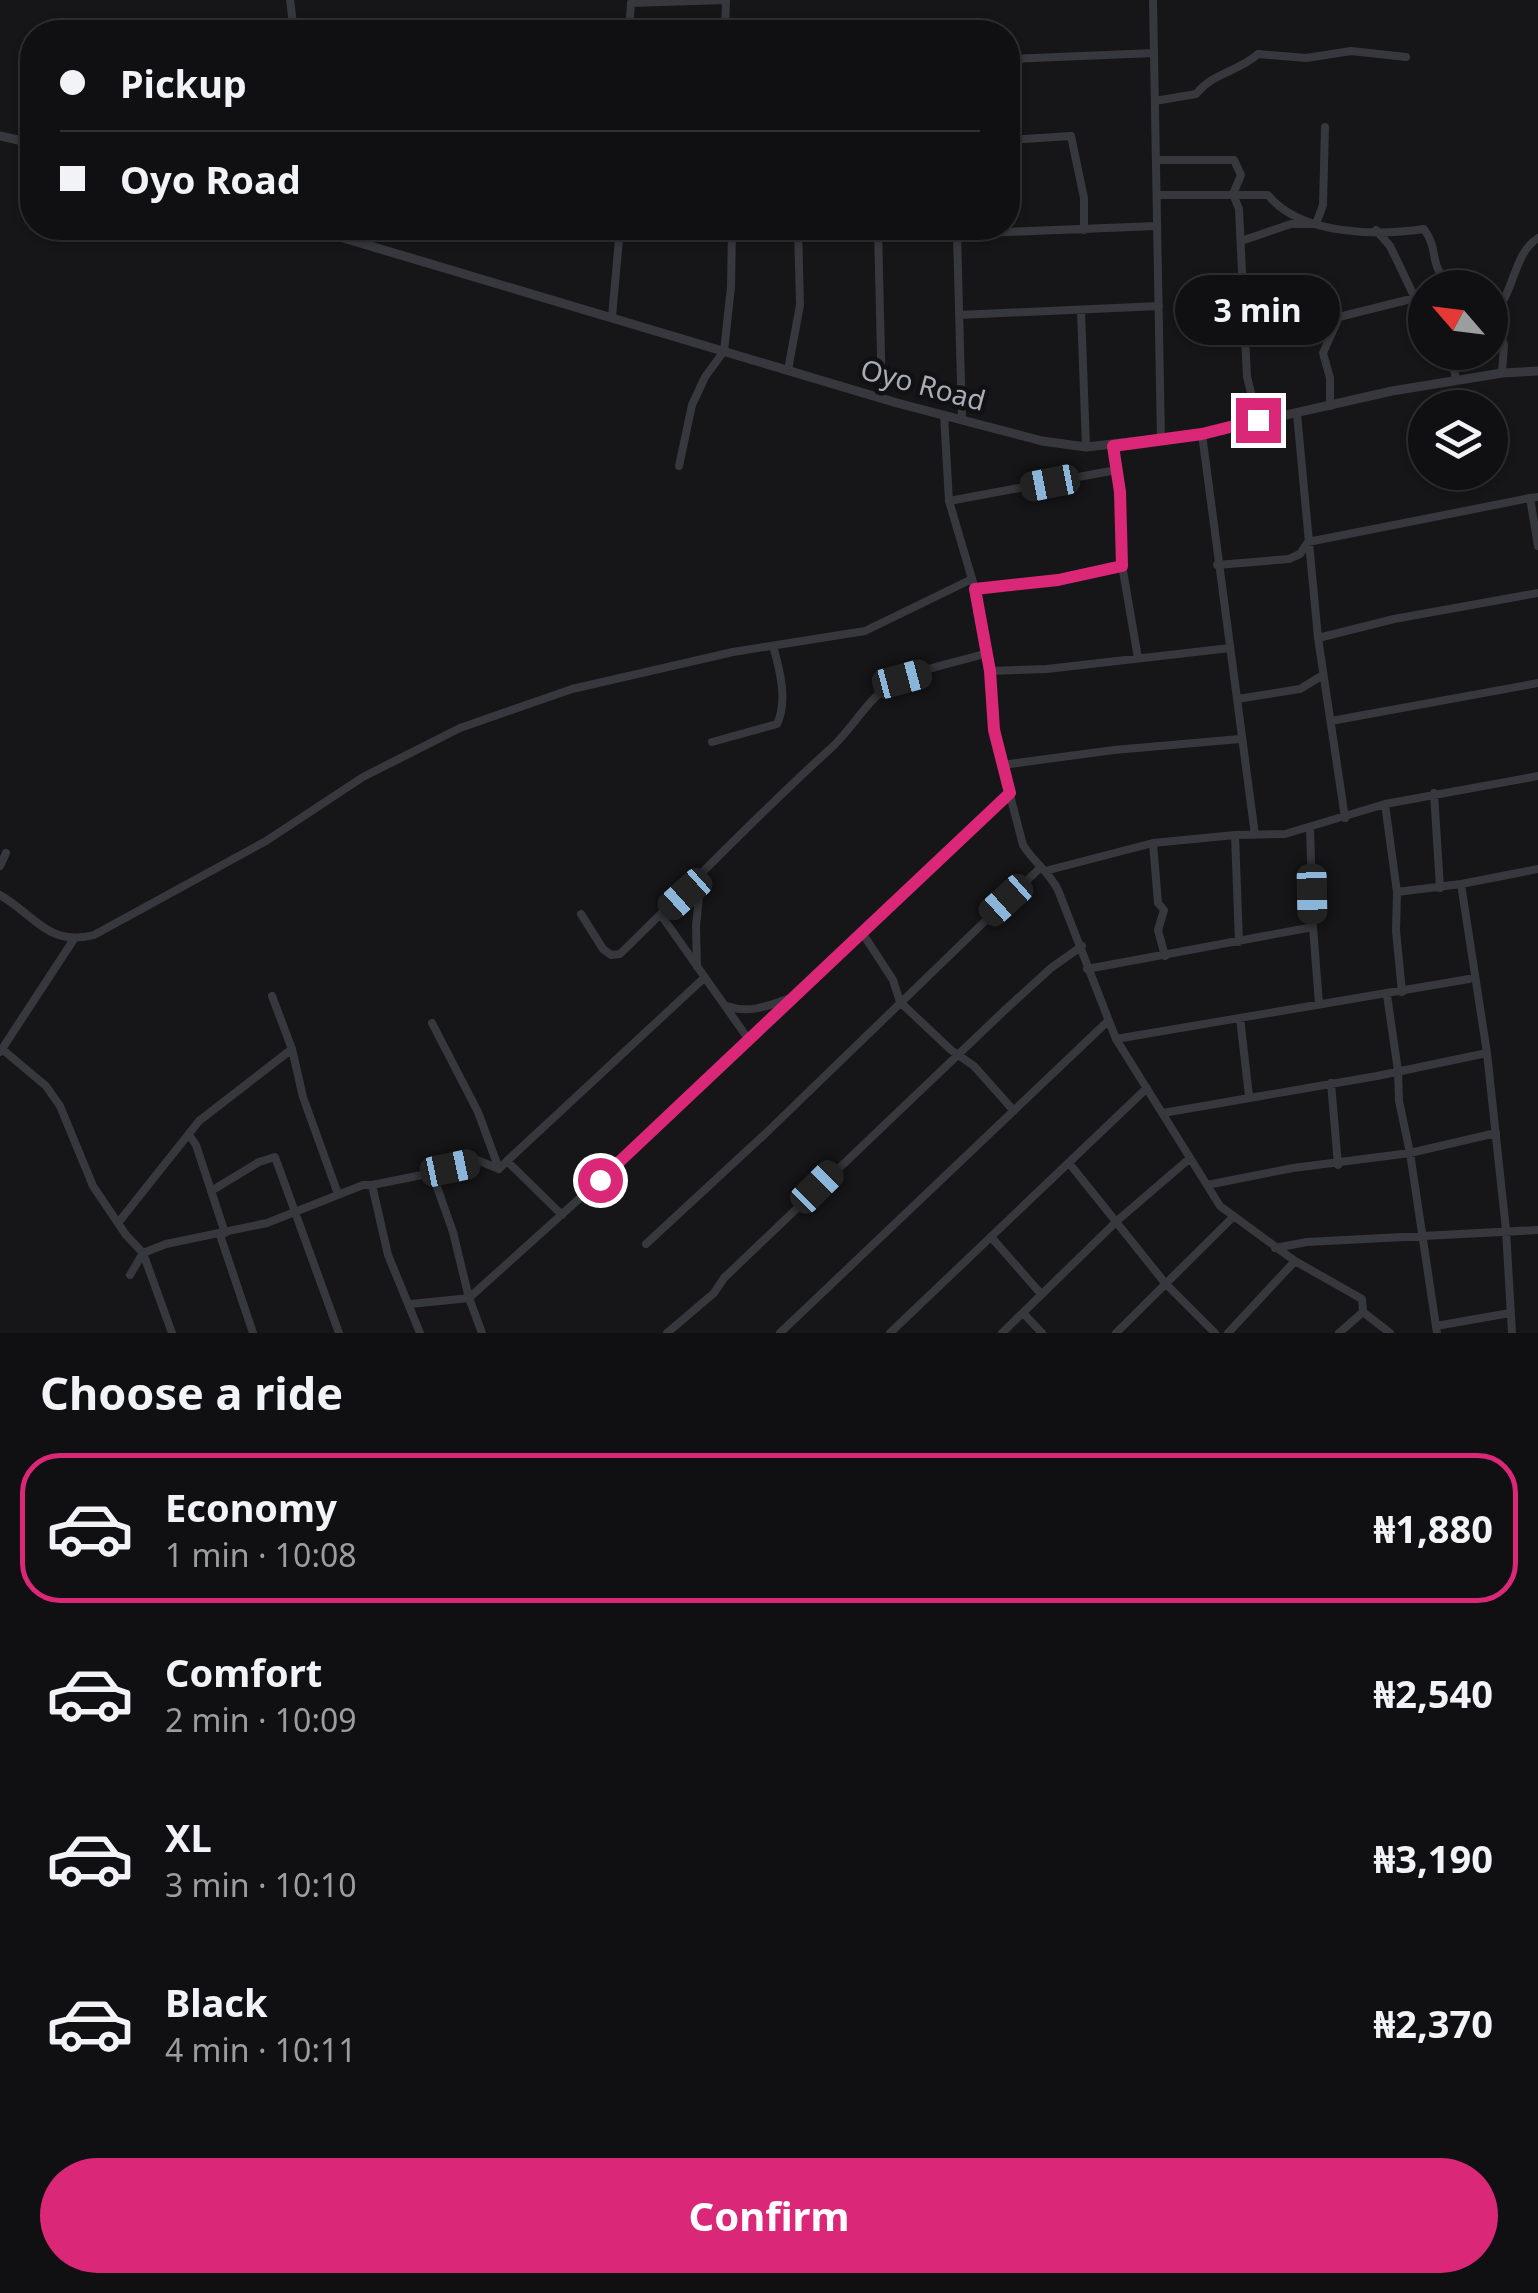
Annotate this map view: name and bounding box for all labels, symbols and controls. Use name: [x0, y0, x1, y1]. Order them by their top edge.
text: Pickup: [120, 57, 247, 109]
text: Oyo Road: [120, 153, 301, 205]
north arrow: [1408, 270, 1508, 370]
map controls: [1408, 270, 1508, 490]
callout: 3 min: [1176, 275, 1340, 345]
text: 3 min: [1213, 288, 1302, 331]
street label: Oyo Road: [857, 349, 990, 419]
button: layers: [1408, 390, 1508, 490]
route end: [1236, 398, 1281, 443]
car: [1018, 463, 1082, 503]
car: [869, 657, 935, 701]
car: [653, 863, 717, 925]
car: [1296, 864, 1328, 924]
car: [974, 869, 1038, 931]
car: [418, 1147, 482, 1189]
car: [785, 1155, 849, 1219]
route start: [578, 1158, 623, 1203]
text: Choose a ride: [40, 1362, 343, 1423]
text: Economy: [165, 1481, 337, 1533]
icon: car: [45, 1483, 135, 1573]
text: ₦1,880: [1373, 1502, 1493, 1554]
text: 1 min · 10:08: [165, 1533, 357, 1576]
text: Comfort: [165, 1646, 322, 1698]
icon: car: [45, 1648, 135, 1738]
text: ₦2,540: [1373, 1667, 1493, 1719]
text: 2 min · 10:09: [165, 1698, 357, 1741]
text: XL: [165, 1811, 212, 1863]
icon: car: [45, 1813, 135, 1903]
text: ₦3,190: [1373, 1832, 1493, 1884]
text: 3 min · 10:10: [165, 1863, 357, 1906]
text: Black: [165, 1976, 268, 2028]
icon: car: [45, 1978, 135, 2068]
text: ₦2,370: [1373, 1997, 1493, 2049]
text: 4 min · 10:11: [165, 2028, 357, 2071]
button: Confirm: [40, 2158, 1498, 2273]

